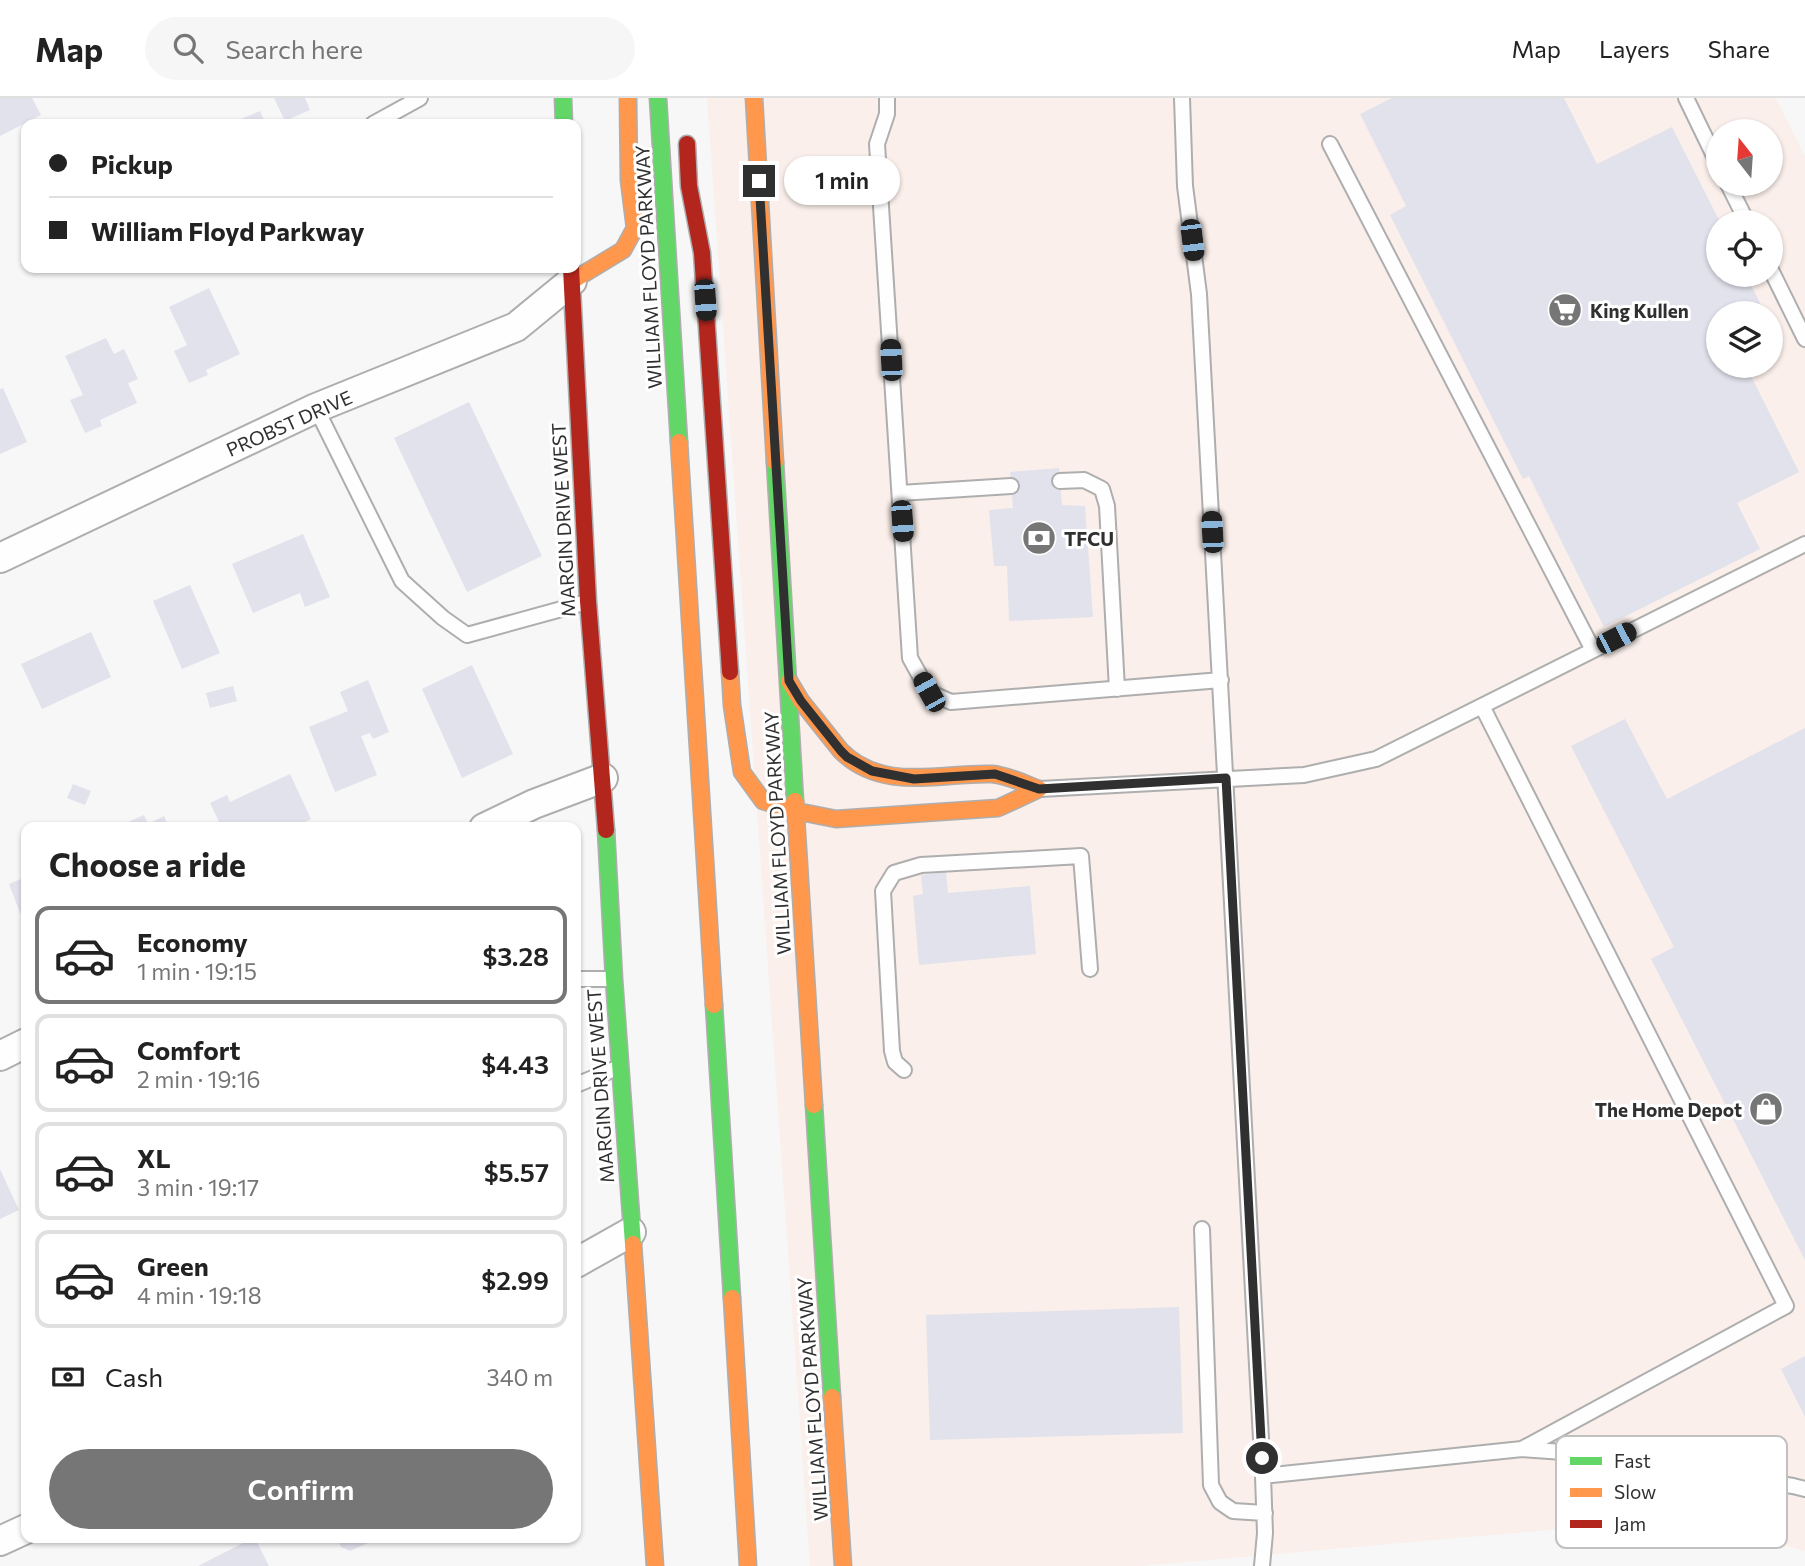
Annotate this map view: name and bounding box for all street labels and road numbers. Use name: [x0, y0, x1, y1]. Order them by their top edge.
street label: WILLIAM FLOYD PARKWAY: [630, 144, 666, 390]
street label: PROBST DRIVE: [223, 385, 355, 461]
street label: MARGIN DRIVE WEST: [546, 422, 580, 618]
street label: WILLIAM FLOYD PARKWAY: [759, 710, 795, 956]
street label: MARGIN DRIVE WEST: [582, 988, 618, 1184]
street label: WILLIAM FLOYD PARKWAY: [792, 1276, 832, 1522]

